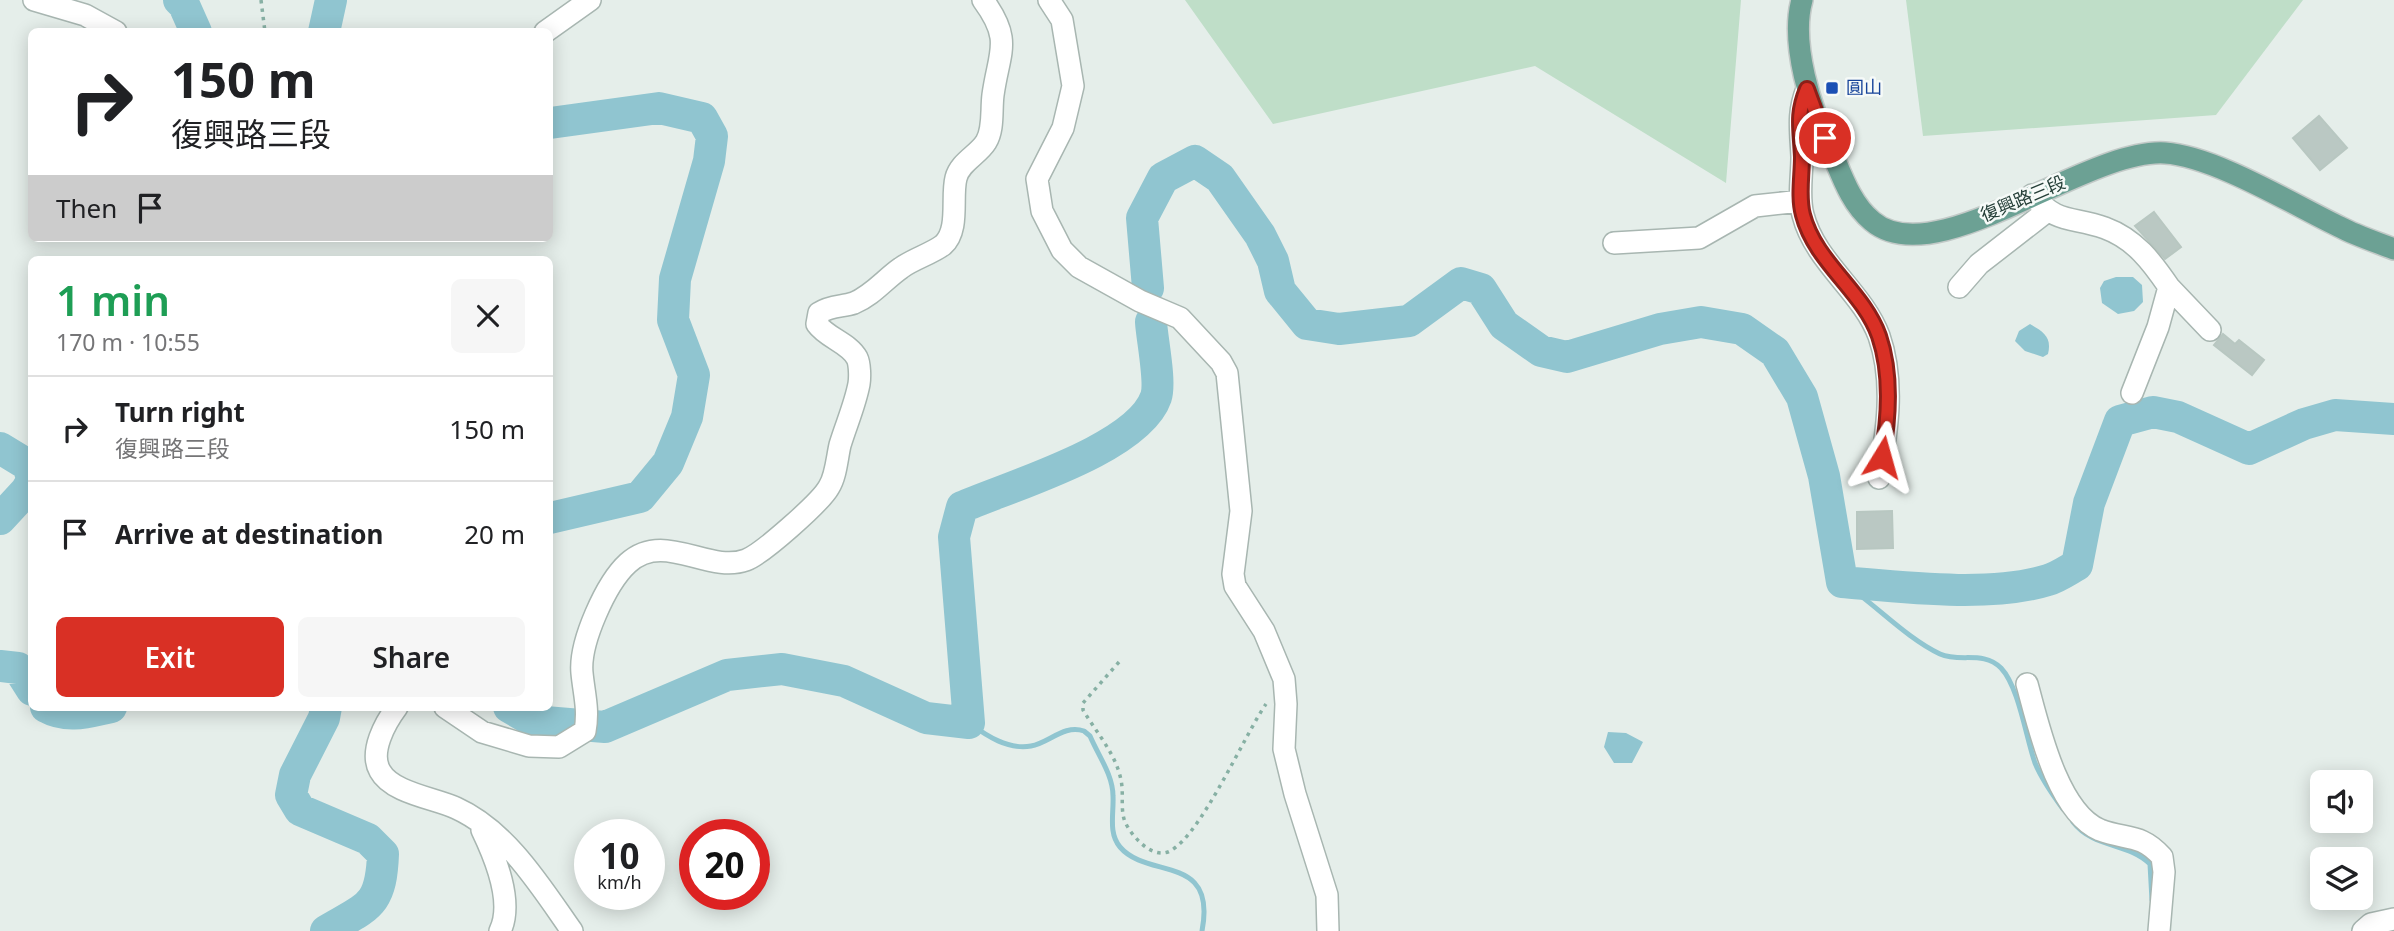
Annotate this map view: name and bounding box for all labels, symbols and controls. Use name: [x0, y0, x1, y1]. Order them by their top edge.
text: 150 m: [171, 46, 316, 112]
icon: right: [56, 56, 147, 147]
place label: 圓山: [1846, 75, 1882, 99]
marker: 圓山: [1824, 80, 1840, 96]
pin: [1795, 108, 1855, 168]
text: 復興路三段: [171, 112, 331, 155]
icon: arrive: [1806, 119, 1844, 157]
street label: 復興路三段: [1976, 169, 2069, 227]
icon: arrive: [131, 189, 169, 227]
text: Then: [56, 190, 117, 226]
text: 1 min: [56, 271, 170, 328]
button: close: [451, 279, 525, 353]
text: 170 m · 10:55: [56, 326, 200, 358]
text: Turn right: [115, 394, 245, 430]
icon: right: [56, 410, 94, 448]
text: 150 m: [449, 411, 525, 447]
position arrow: [1845, 420, 1919, 494]
text: 復興路三段: [115, 432, 230, 464]
icon: arrive: [56, 515, 94, 553]
text: Arrive at destination: [115, 516, 384, 552]
text: 20 m: [464, 516, 525, 552]
button: Exit: [56, 617, 284, 697]
button: Share: [298, 617, 525, 697]
map controls: [2310, 770, 2373, 910]
button: sound: [2310, 770, 2373, 833]
speed limit sign: 20: [679, 819, 770, 910]
text: 10: [599, 832, 640, 879]
button: layers: [2310, 847, 2373, 910]
text: km/h: [597, 870, 642, 894]

